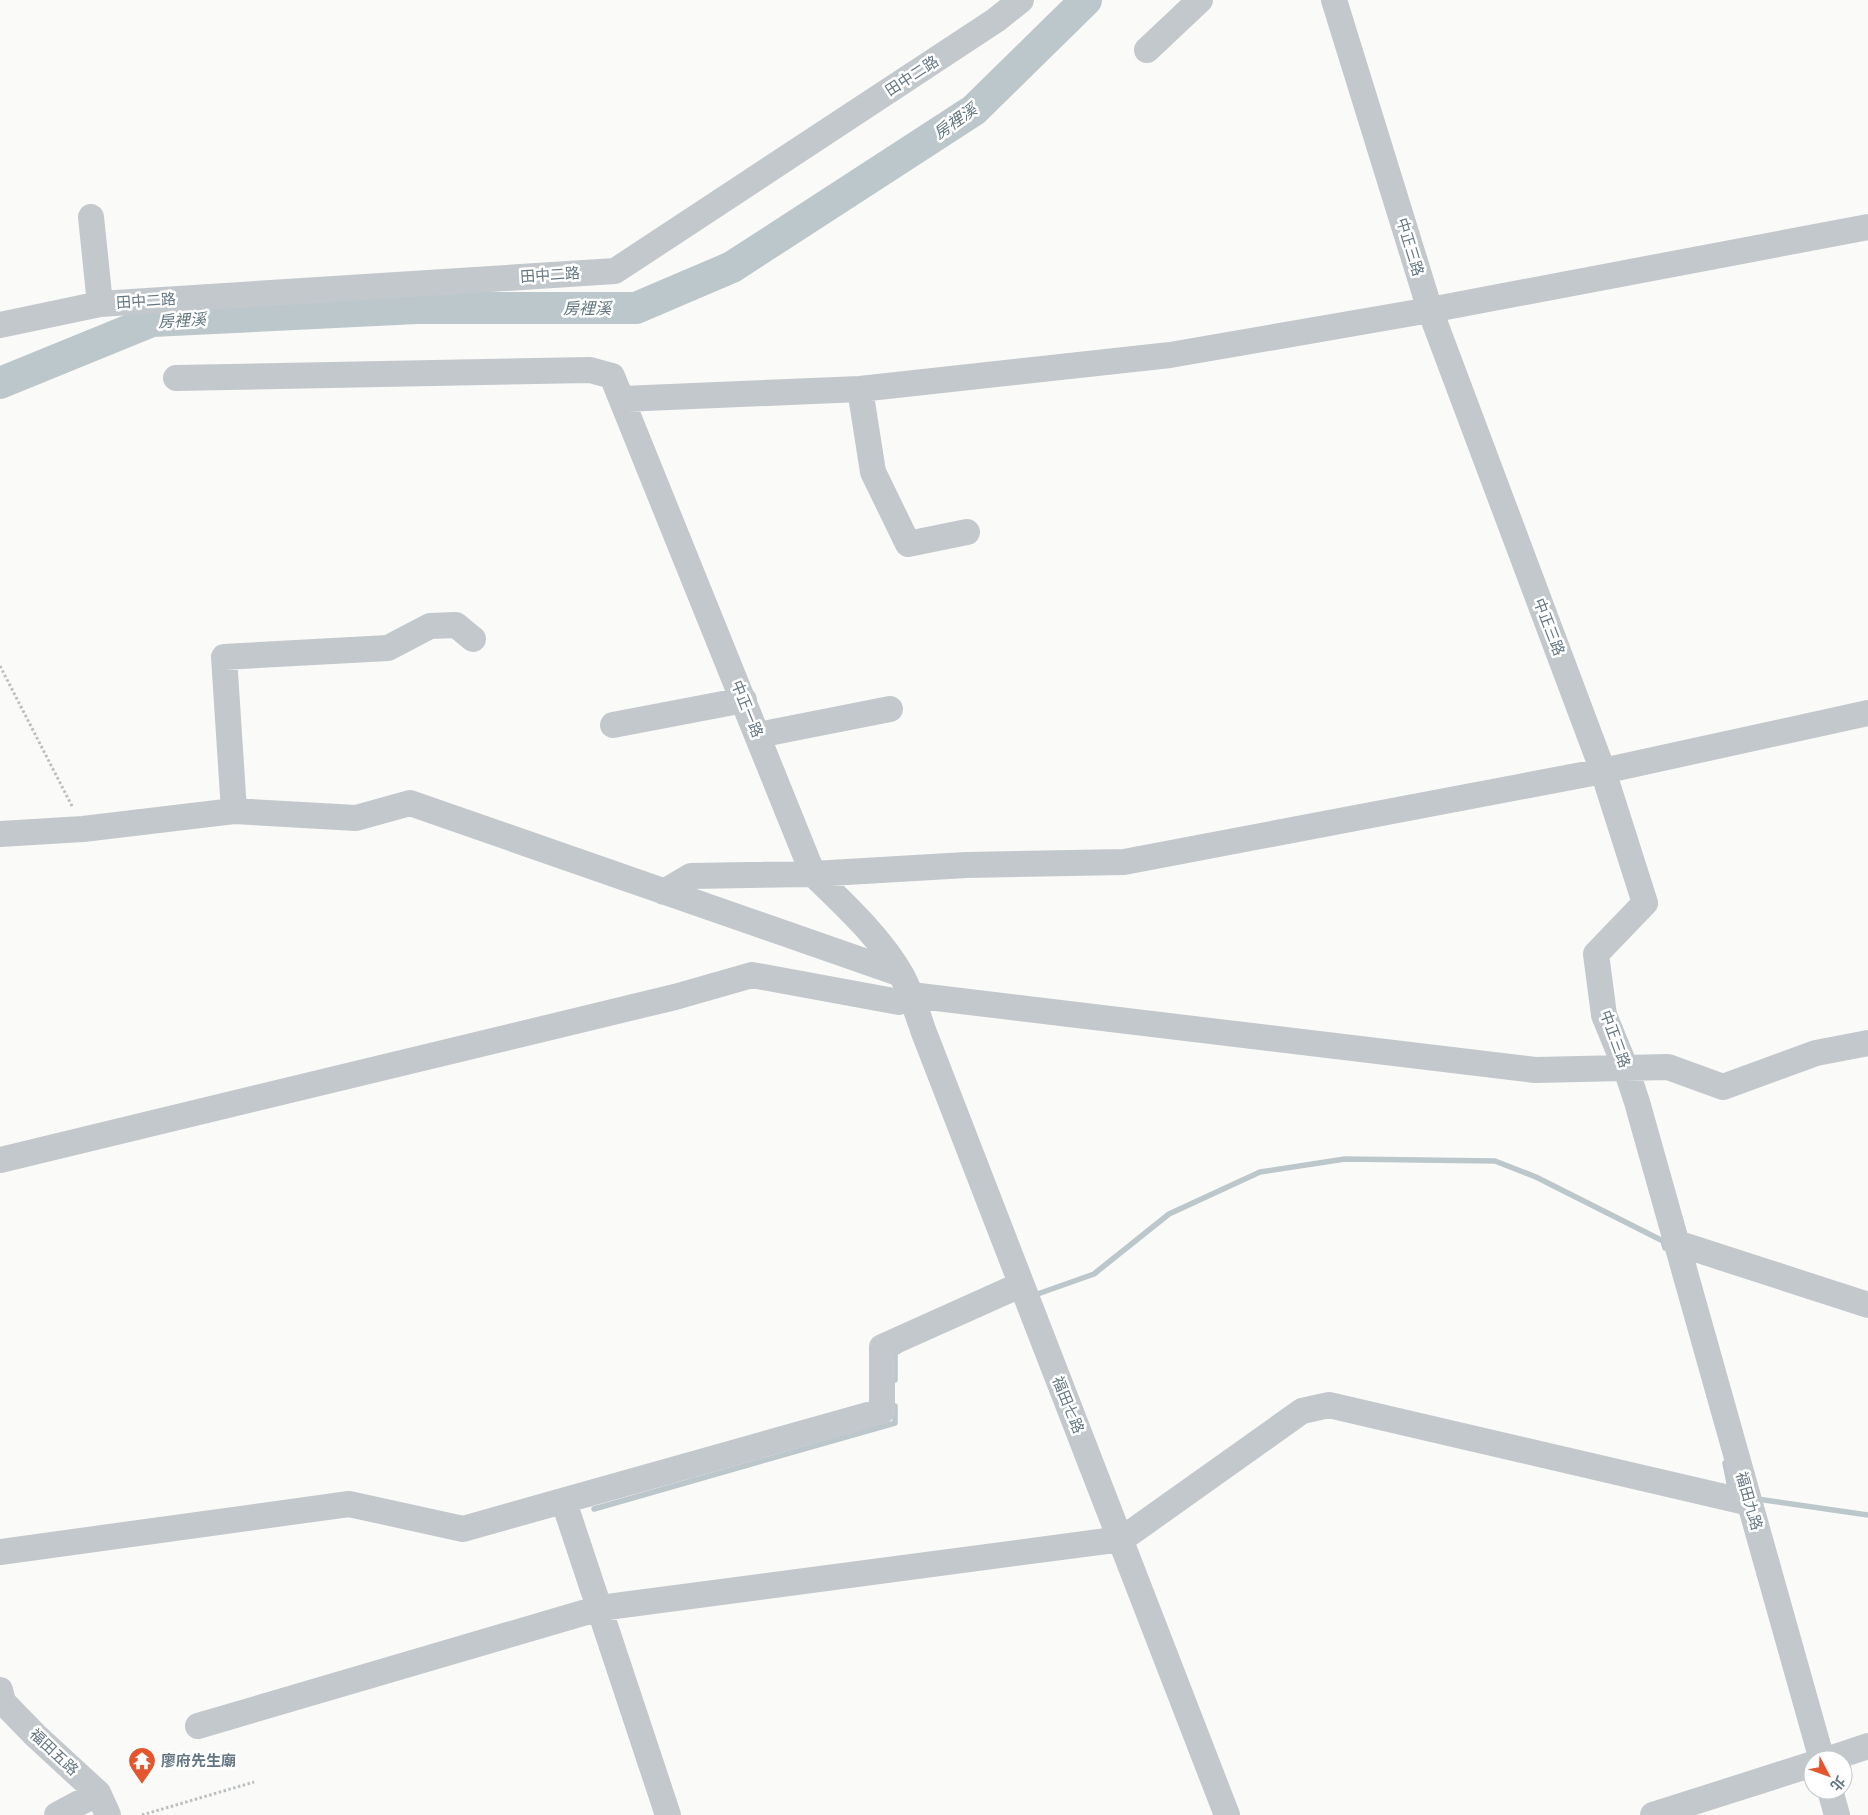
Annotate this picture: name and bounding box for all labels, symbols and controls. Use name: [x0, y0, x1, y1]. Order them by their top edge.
street label: 田中二路: [882, 52, 943, 101]
water label: 房裡溪: [931, 100, 983, 144]
street label: 中正三路: [1392, 216, 1427, 279]
street label: 田中二路: [519, 264, 581, 287]
street label: 田中二路: [115, 290, 177, 313]
water label: 房裡溪: [563, 300, 613, 319]
water label: 房裡溪: [158, 311, 209, 332]
street label: 中正三路: [1529, 596, 1568, 659]
street label: 中正一路: [726, 678, 767, 741]
street label: 中正三路: [1595, 1008, 1634, 1071]
street label: 福田七路: [1047, 1374, 1088, 1437]
street label: 福田九路: [1731, 1470, 1766, 1533]
street label: 福田五路: [25, 1725, 82, 1780]
temple icon: 廖府先生廟: [127, 1746, 157, 1785]
north arrow: [1803, 1750, 1853, 1800]
place label: 廖府先生廟: [161, 1752, 236, 1771]
text: 北: [1826, 1772, 1848, 1794]

